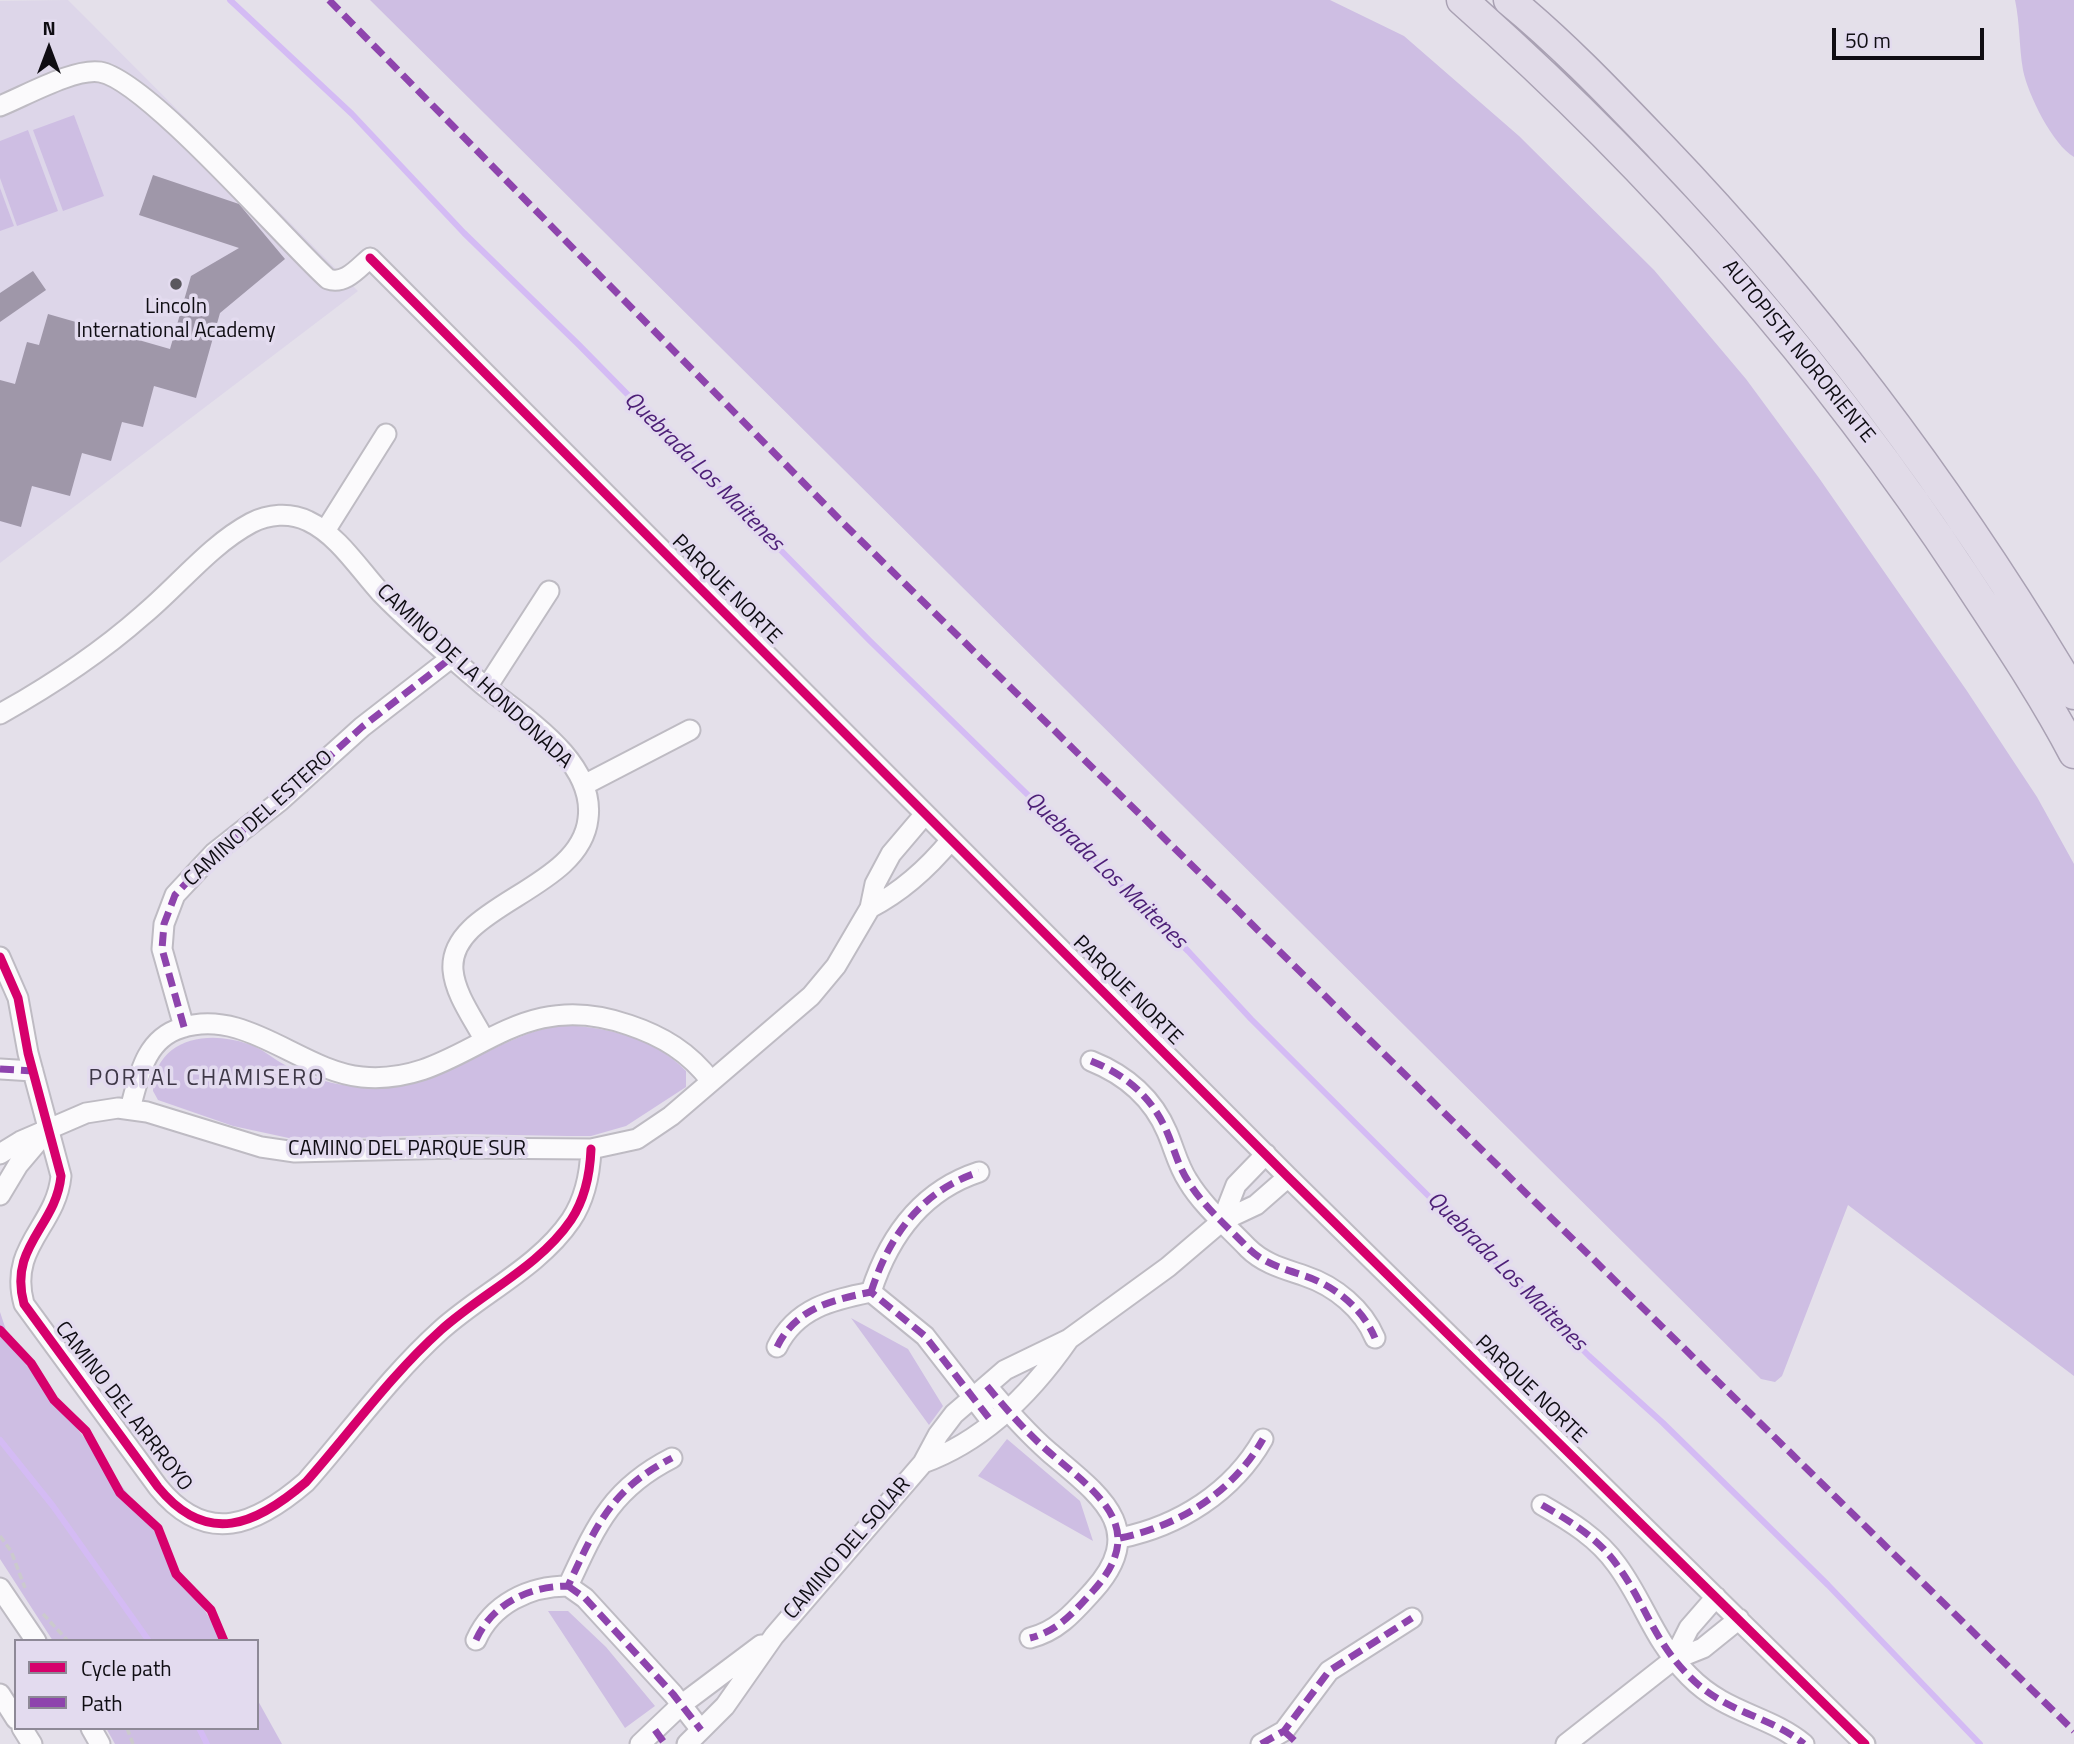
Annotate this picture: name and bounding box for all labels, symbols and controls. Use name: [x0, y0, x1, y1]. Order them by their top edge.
text: N: [42, 13, 56, 42]
north arrow: [14, 14, 84, 84]
scale bar: [1836, 14, 1988, 58]
text: 50 m: [1845, 24, 1891, 56]
street label: AUTOPISTA NORORIENTE: [1716, 255, 1880, 449]
marker: Lincoln International Academy: [168, 276, 184, 292]
place label: Lincoln International Academy: [76, 295, 276, 345]
water label: Quebrada Los Maitenes: [617, 386, 789, 558]
street label: PARQUE NORTE: [666, 530, 786, 650]
street label: CAMINO DE LA HONDONADA: [371, 580, 577, 774]
street label: CAMINO DEL ESTERO: [179, 746, 339, 892]
water label: Quebrada Los Maitenes: [1018, 787, 1192, 955]
street label: PARQUE NORTE: [1067, 931, 1187, 1051]
district label: PORTAL CHAMISERO: [91, 1065, 323, 1093]
street label: CAMINO DEL PARQUE SUR: [288, 1137, 526, 1163]
water label: Quebrada Los Maitenes: [1420, 1186, 1592, 1358]
street label: CAMINO DEL ARRROYO: [49, 1317, 197, 1497]
street label: PARQUE NORTE: [1469, 1331, 1591, 1449]
street label: CAMINO DEL SOLAR: [779, 1473, 917, 1625]
legend: [14, 1639, 259, 1730]
text: Cycle path: [81, 1652, 172, 1684]
text: Path: [81, 1687, 123, 1719]

